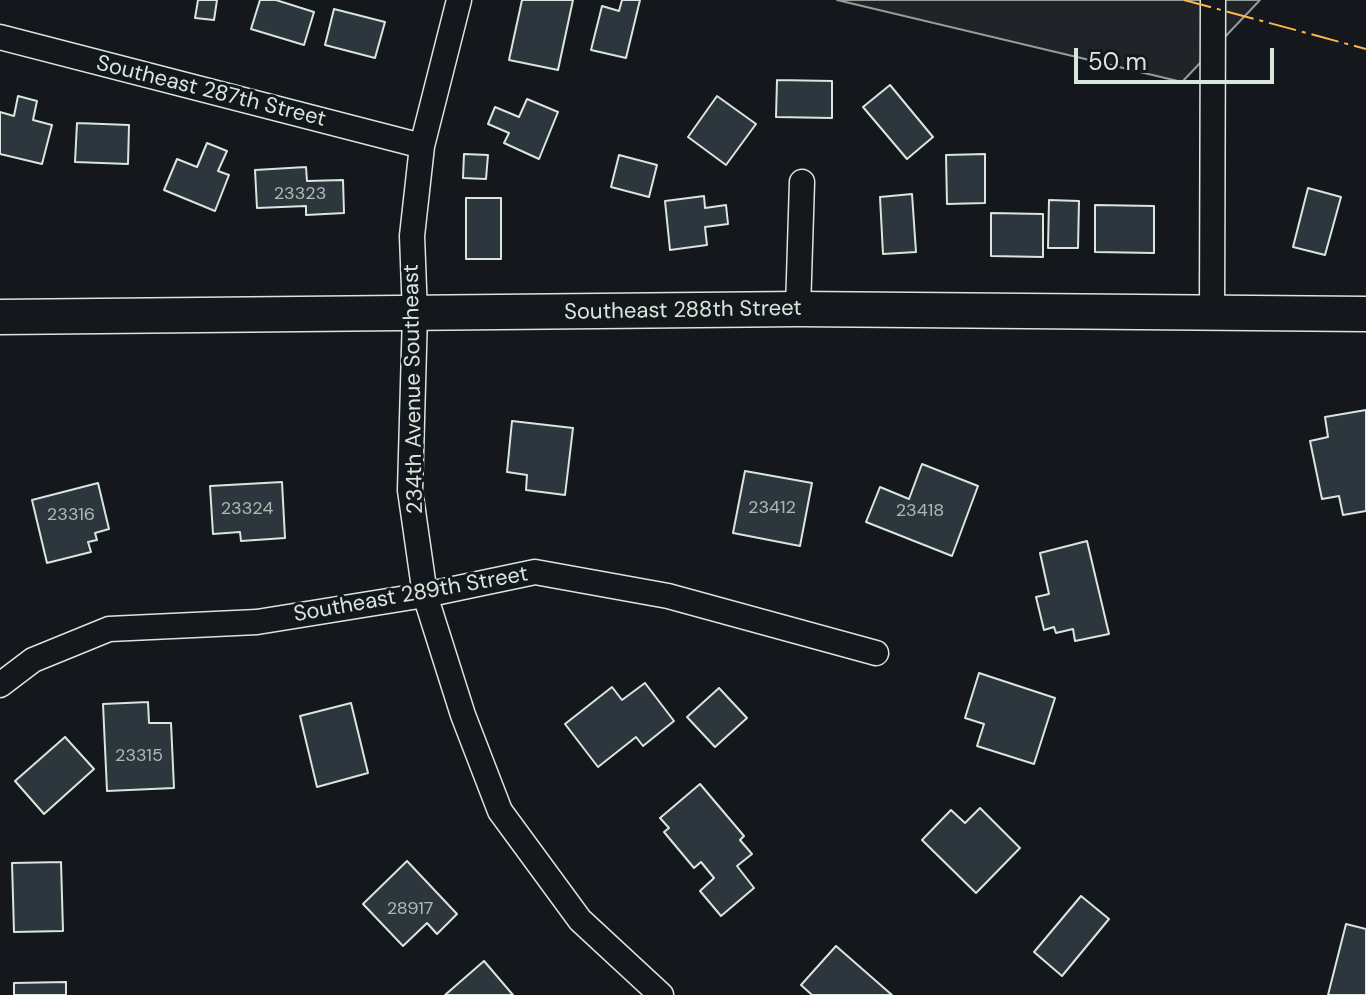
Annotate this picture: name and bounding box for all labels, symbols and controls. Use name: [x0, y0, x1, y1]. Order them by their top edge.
scale bar: [1078, 32, 1278, 82]
text: 50 m: [1088, 46, 1147, 77]
street label: Southeast 287th Street: [94, 51, 328, 133]
house number: 23323: [274, 183, 326, 205]
street label: 234th Avenue Southeast: [399, 264, 429, 514]
street label: Southeast 288th Street: [564, 296, 802, 326]
house number: 23412: [748, 497, 796, 519]
house number: 23324: [221, 498, 273, 520]
house number: 23418: [896, 500, 944, 522]
house number: 23316: [47, 504, 95, 526]
street label: Southeast 289th Street: [292, 561, 530, 629]
house number: 23315: [115, 745, 163, 767]
house number: 28917: [387, 898, 433, 920]

